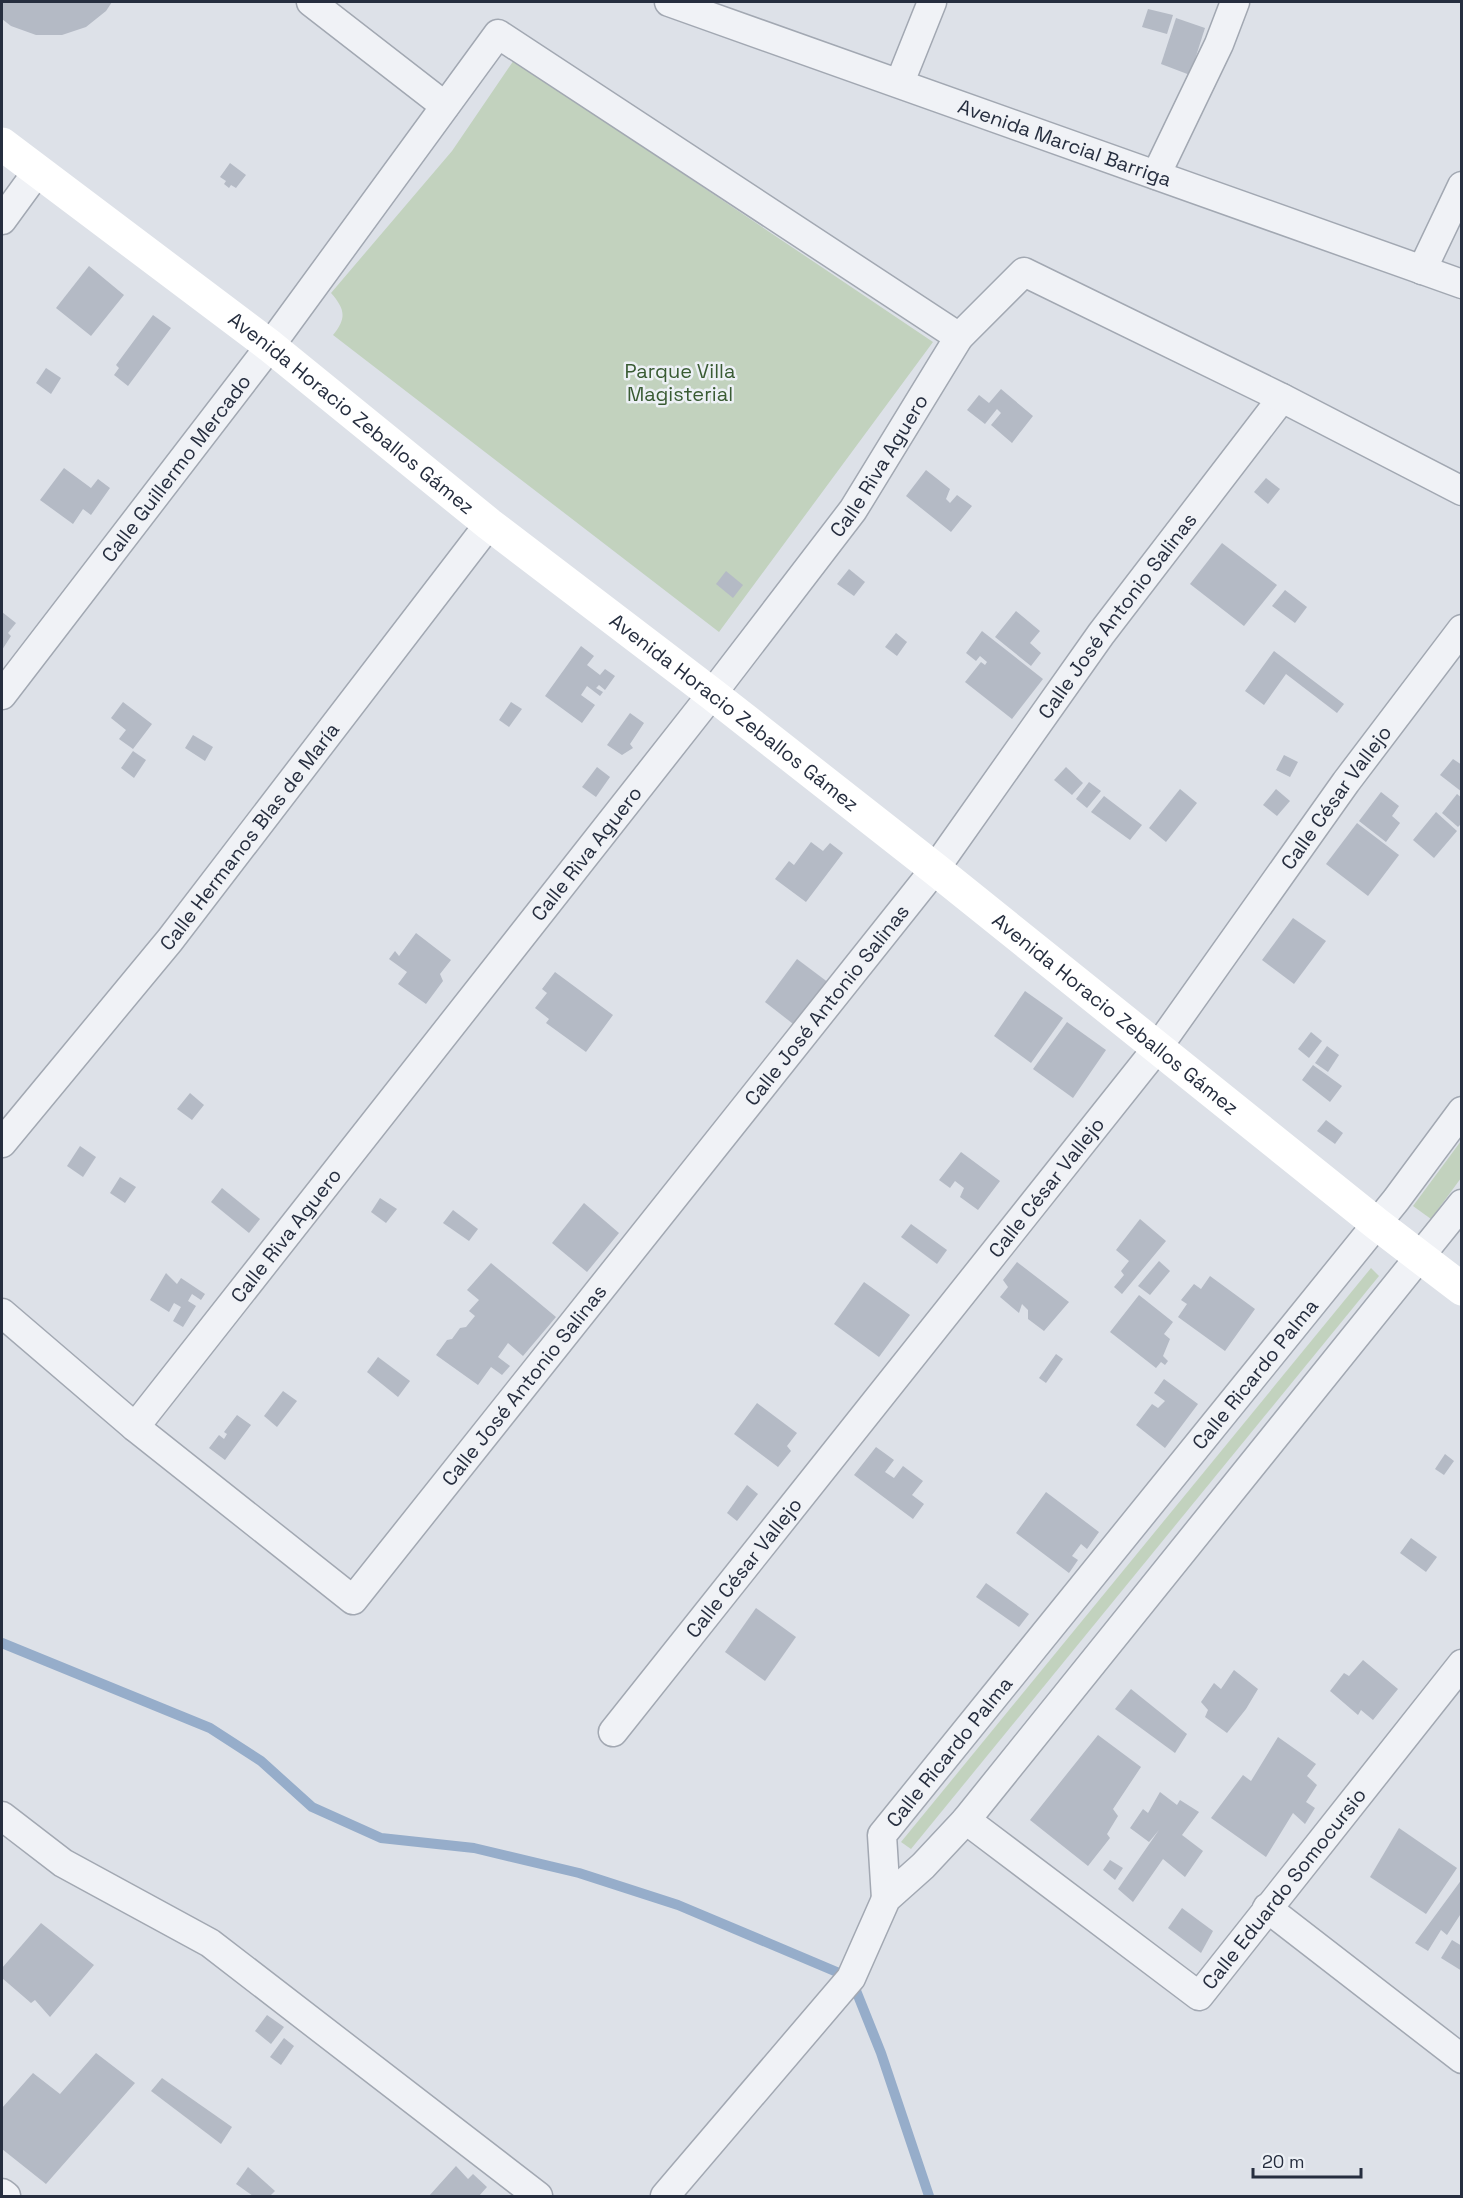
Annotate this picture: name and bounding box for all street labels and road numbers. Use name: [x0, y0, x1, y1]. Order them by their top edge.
street label: Avenida Marcial Barriga: [955, 93, 1175, 193]
street label: Avenida Horacio Zeballos Gámez: [223, 306, 480, 520]
street label: Calle Guillermo Mercado: [96, 369, 257, 567]
street label: Calle Riva Aguero: [824, 389, 934, 543]
street label: Calle José Antonio Salinas: [1032, 507, 1202, 724]
street label: Avenida Horacio Zeballos Gámez: [604, 608, 864, 817]
street label: Calle Hermanos Blas de María: [154, 717, 345, 956]
street label: Calle César Vallejo: [1275, 720, 1397, 875]
street label: Calle Riva Aguero: [525, 781, 648, 926]
street label: Calle José Antonio Salinas: [739, 899, 915, 1111]
street label: Avenida Horacio Zeballos Gámez: [987, 907, 1244, 1121]
street label: Calle César Vallejo: [982, 1112, 1110, 1263]
street label: Calle Riva Aguero: [225, 1163, 347, 1308]
street label: Calle José Antonio Salinas: [436, 1279, 612, 1491]
street label: Calle Ricardo Palma: [1186, 1293, 1324, 1455]
street label: Calle César Vallejo: [680, 1492, 808, 1643]
street label: Calle Ricardo Palma: [880, 1671, 1018, 1833]
street label: Calle Eduardo Somocursio: [1196, 1782, 1372, 1995]

